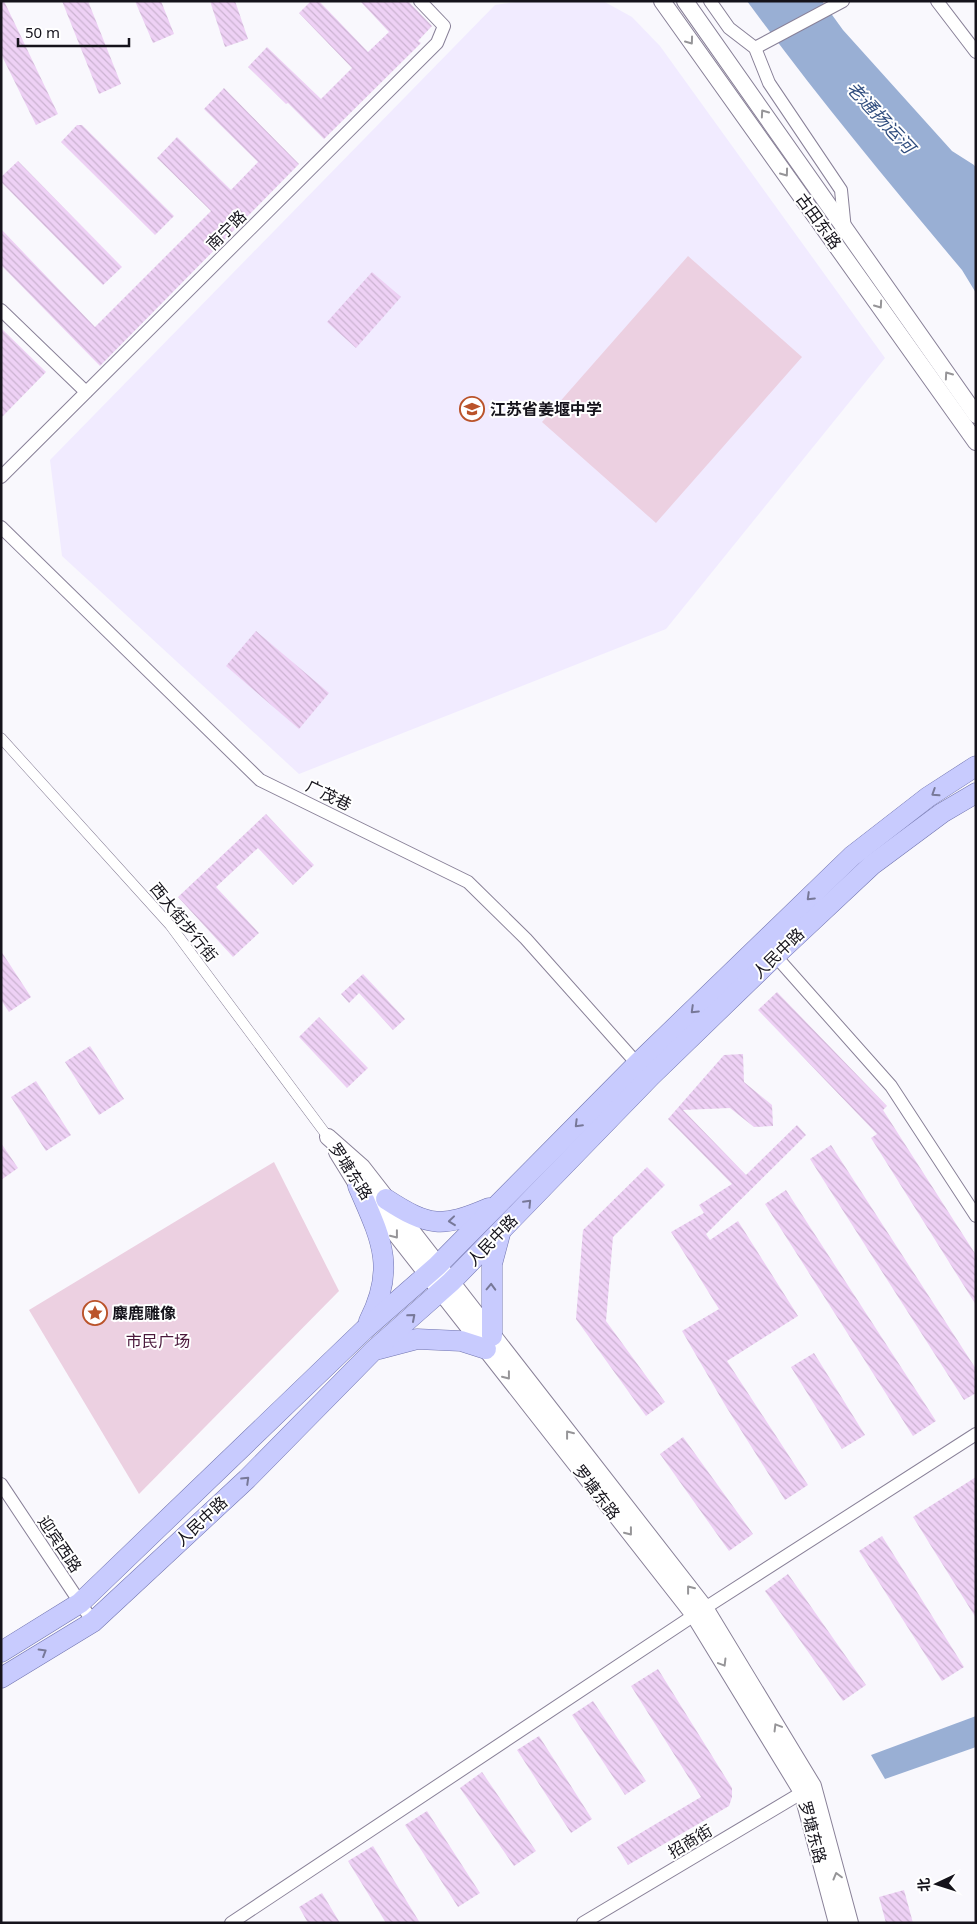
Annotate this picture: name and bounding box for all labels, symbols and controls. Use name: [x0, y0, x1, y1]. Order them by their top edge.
scale bar: [18, 15, 129, 47]
text: 50 m: [25, 22, 60, 42]
one-way arrow: [684, 35, 693, 45]
water label: 老通扬运河: [842, 76, 923, 160]
one-way arrow: [761, 109, 770, 119]
one-way arrow: [779, 167, 788, 177]
street label: 古田东路: [791, 189, 847, 253]
street label: 南宁路: [201, 205, 251, 255]
one-way arrow: [873, 300, 882, 309]
one-way arrow: [945, 371, 954, 381]
school or university icon: 江苏省姜堰中学: [459, 396, 485, 422]
place label: 江苏省姜堰中学: [490, 398, 602, 420]
street label: 广茂巷: [303, 775, 355, 815]
one-way arrow: [931, 787, 941, 796]
street label: 西大街步行街: [145, 878, 223, 966]
one-way arrow: [807, 891, 816, 900]
street label: 人民中路: [747, 923, 809, 983]
one-way arrow: [690, 1004, 699, 1013]
one-way arrow: [575, 1118, 584, 1127]
street label: 罗塘东路: [324, 1138, 378, 1204]
one-way arrow: [522, 1200, 531, 1209]
street label: 人民中路: [462, 1209, 522, 1271]
one-way arrow: [448, 1215, 456, 1226]
one-way arrow: [390, 1229, 399, 1238]
one-way arrow: [485, 1283, 496, 1291]
place icon: 麋鹿雕像: [82, 1300, 108, 1326]
place label: 麋鹿雕像: [112, 1302, 176, 1324]
one-way arrow: [406, 1313, 415, 1322]
park label: 市民广场: [126, 1330, 190, 1352]
one-way arrow: [501, 1370, 509, 1379]
one-way arrow: [565, 1430, 574, 1439]
street label: 罗塘东路: [569, 1460, 625, 1524]
one-way arrow: [240, 1477, 249, 1486]
street label: 人民中路: [170, 1491, 232, 1551]
street label: 迎宾西路: [33, 1511, 87, 1577]
one-way arrow: [623, 1526, 632, 1535]
one-way arrow: [687, 1585, 696, 1595]
one-way arrow: [37, 1649, 46, 1659]
one-way arrow: [717, 1658, 727, 1667]
one-way arrow: [773, 1723, 783, 1732]
street label: 罗塘东路: [794, 1798, 832, 1866]
street label: 招商街: [664, 1819, 716, 1863]
north arrow: [912, 1859, 962, 1909]
one-way arrow: [833, 1872, 843, 1880]
text: 北: [914, 1877, 933, 1893]

